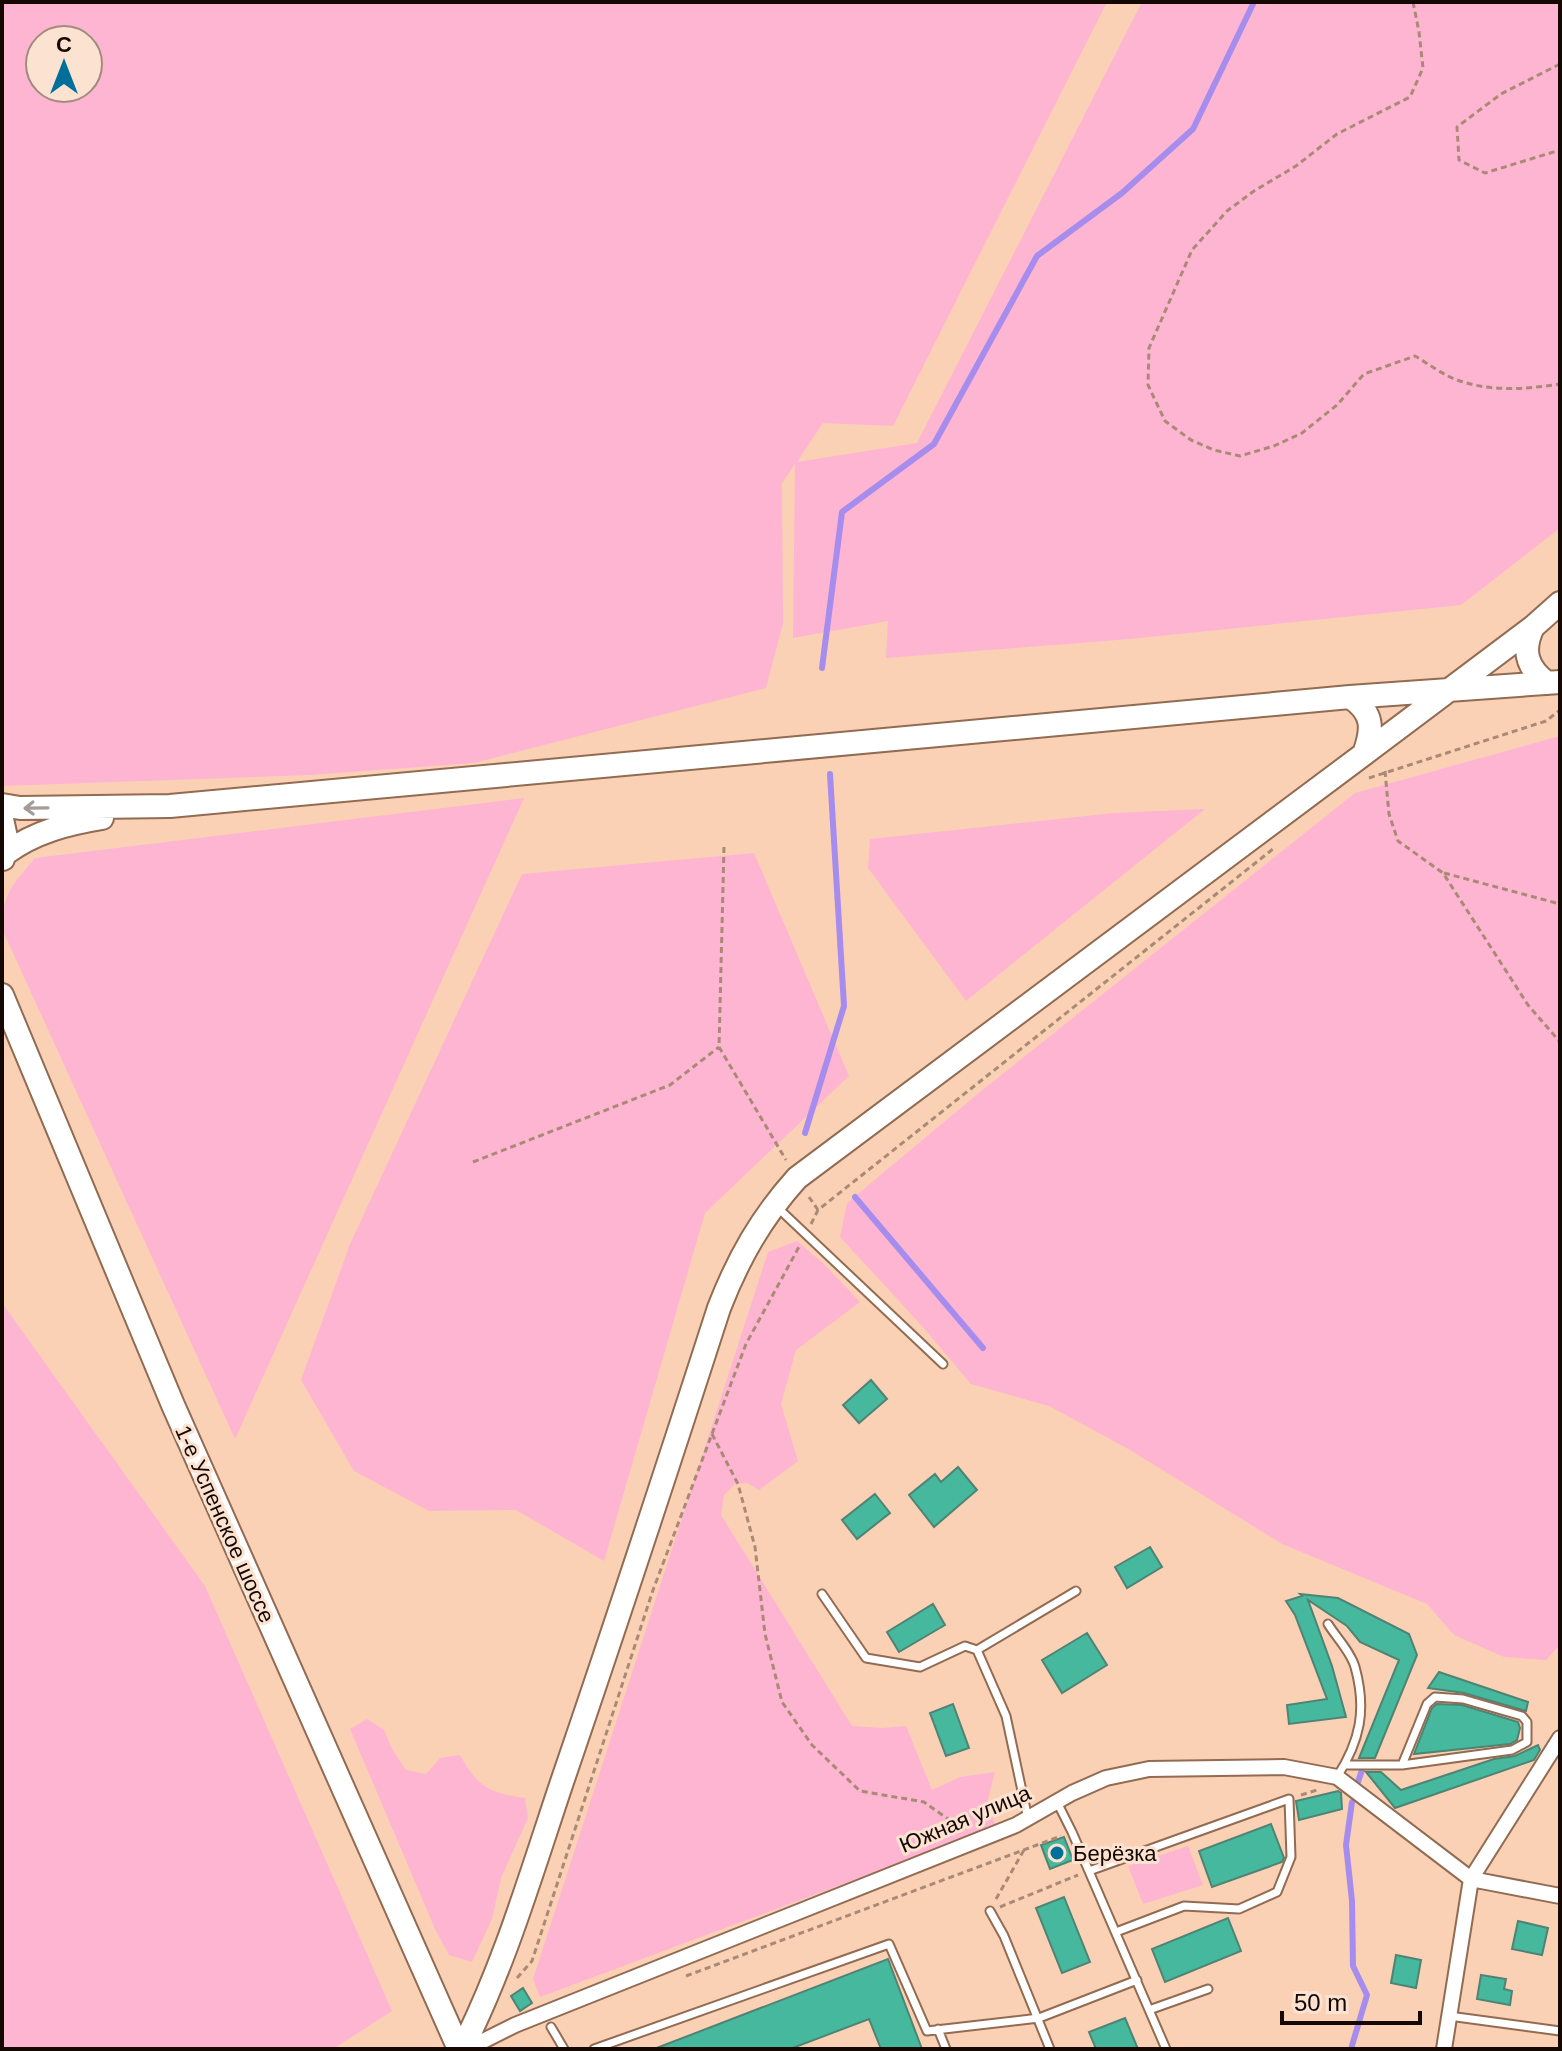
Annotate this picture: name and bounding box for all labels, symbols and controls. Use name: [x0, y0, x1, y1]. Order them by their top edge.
north arrow: [24, 24, 104, 104]
text: С: [56, 32, 72, 57]
one-way arrow: [23, 800, 50, 816]
street label: 1-е Успенское шоссе: [170, 1421, 280, 1627]
street label: Южная улица: [896, 1780, 1035, 1858]
place label: Берёзка: [1073, 1841, 1157, 1866]
marker: Берёзка: [1048, 1844, 1066, 1862]
scale bar: [1282, 1975, 1420, 2025]
text: 50 m: [1294, 1989, 1347, 2016]

